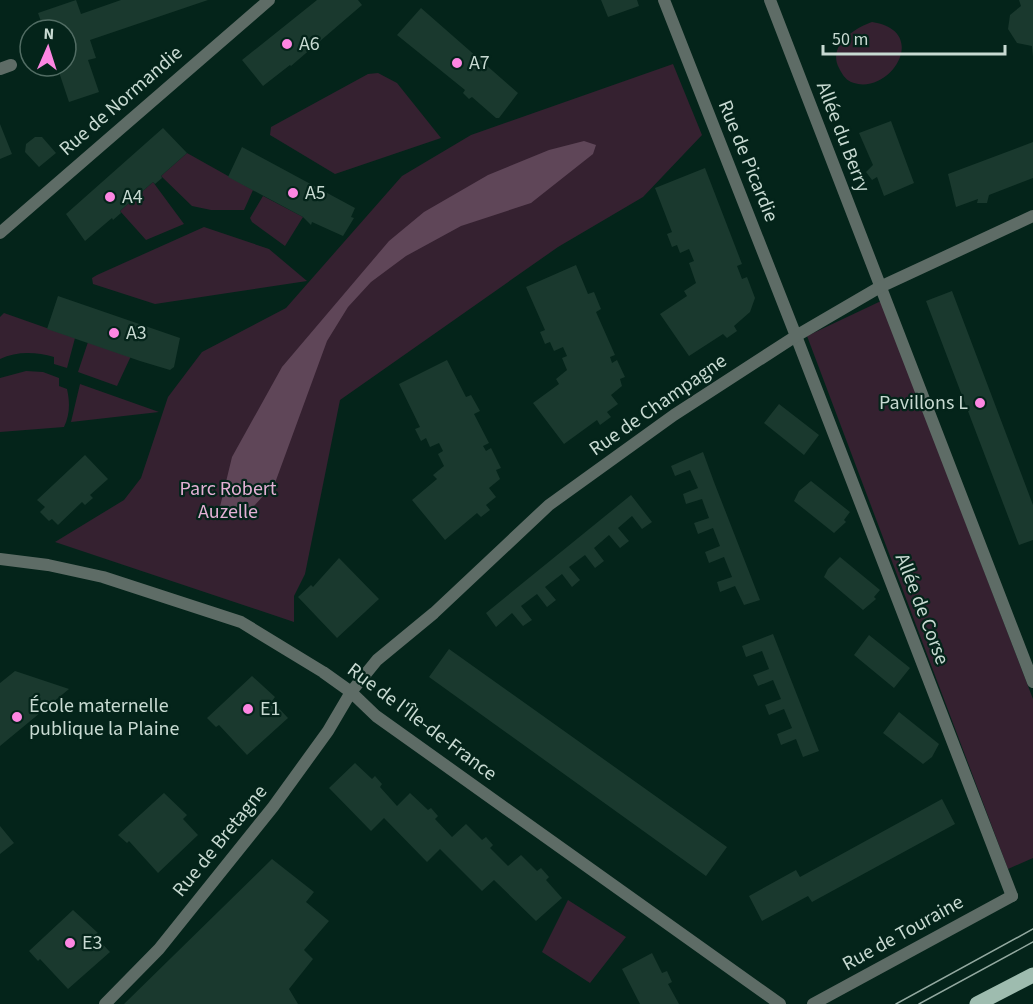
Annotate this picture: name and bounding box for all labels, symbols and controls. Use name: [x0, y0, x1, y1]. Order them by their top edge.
north arrow: [18, 18, 78, 78]
scale bar: [823, 18, 1004, 56]
text: N: [43, 23, 55, 45]
text: 50 m: [832, 27, 868, 52]
place label: A6: [299, 30, 320, 58]
marker: A6: [280, 37, 294, 51]
street label: Rue de Normandie: [53, 39, 189, 163]
place label: A7: [469, 49, 490, 77]
marker: A7: [450, 56, 464, 70]
street label: Allée du Berry: [809, 78, 877, 197]
street label: Rue de Picardie: [711, 96, 785, 226]
place label: A5: [305, 179, 326, 207]
place label: A4: [122, 183, 143, 211]
marker: A5: [286, 186, 300, 200]
marker: A4: [103, 190, 117, 204]
place label: A3: [126, 319, 147, 347]
marker: A3: [107, 326, 121, 340]
street label: Rue de Champagne: [584, 347, 732, 463]
place label: Pavillons L: [879, 389, 968, 417]
marker: Pavillons L: [973, 396, 987, 410]
park label: Parc Robert Auzelle: [179, 475, 277, 526]
street label: Allée de Corse: [888, 549, 956, 669]
street label: Rue de l'Île-de-France: [341, 656, 503, 788]
place label: École maternelle publique la Plaine: [29, 692, 179, 743]
place label: E1: [260, 695, 280, 723]
marker: E1: [241, 702, 255, 716]
marker: École maternelle publique la Plaine: [10, 710, 24, 724]
street label: Rue de Bretagne: [166, 779, 274, 903]
street label: Rue de Touraine: [837, 888, 969, 978]
place label: E3: [82, 929, 102, 957]
marker: E3: [63, 936, 77, 950]

